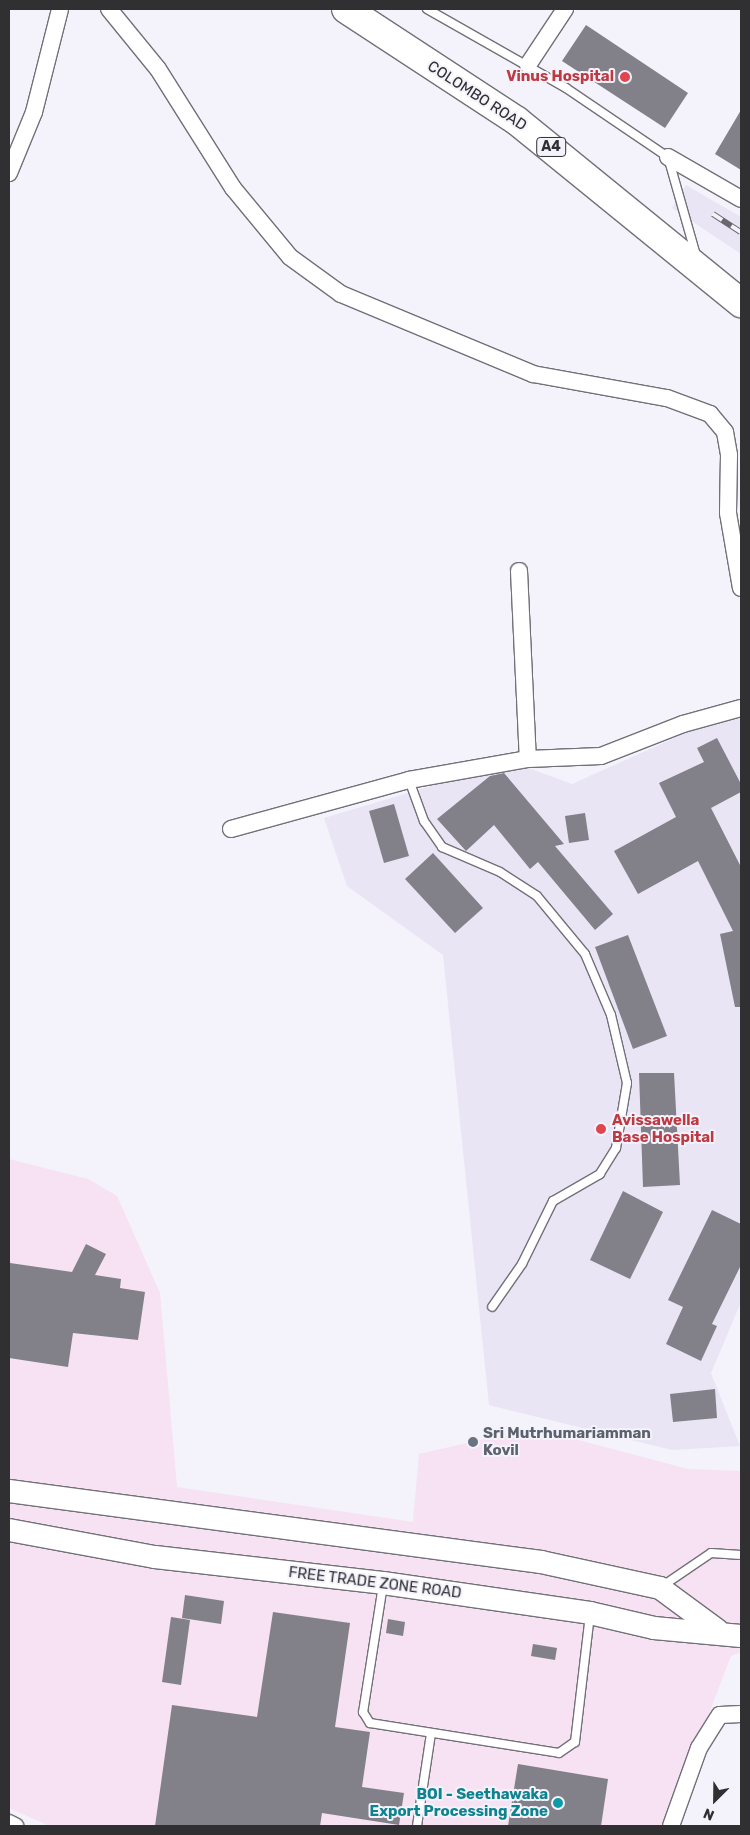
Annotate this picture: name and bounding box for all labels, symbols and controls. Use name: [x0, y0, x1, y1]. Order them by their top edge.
street label: COLOMBO ROAD: [424, 57, 530, 135]
place label: Vinus Hospital: [506, 68, 614, 86]
marker: Vinus Hospital: [618, 70, 632, 84]
road number: A4: [536, 136, 566, 158]
place label: Avissawella Base Hospital: [612, 1111, 714, 1146]
marker: Avissawella Base Hospital: [594, 1122, 608, 1136]
place label: Sri Mutrhumariamman Kovil: [483, 1424, 651, 1459]
marker: Sri Mutrhumariamman Kovil: [467, 1436, 479, 1448]
street label: FREE TRADE ZONE ROAD: [287, 1563, 463, 1603]
north arrow: [690, 1775, 740, 1825]
place label: BOI - Seethawaka Export Processing Zone: [370, 1785, 548, 1820]
marker: BOI - Seethawaka Export Processing Zone: [552, 1797, 564, 1809]
text: N: [701, 1804, 717, 1824]

